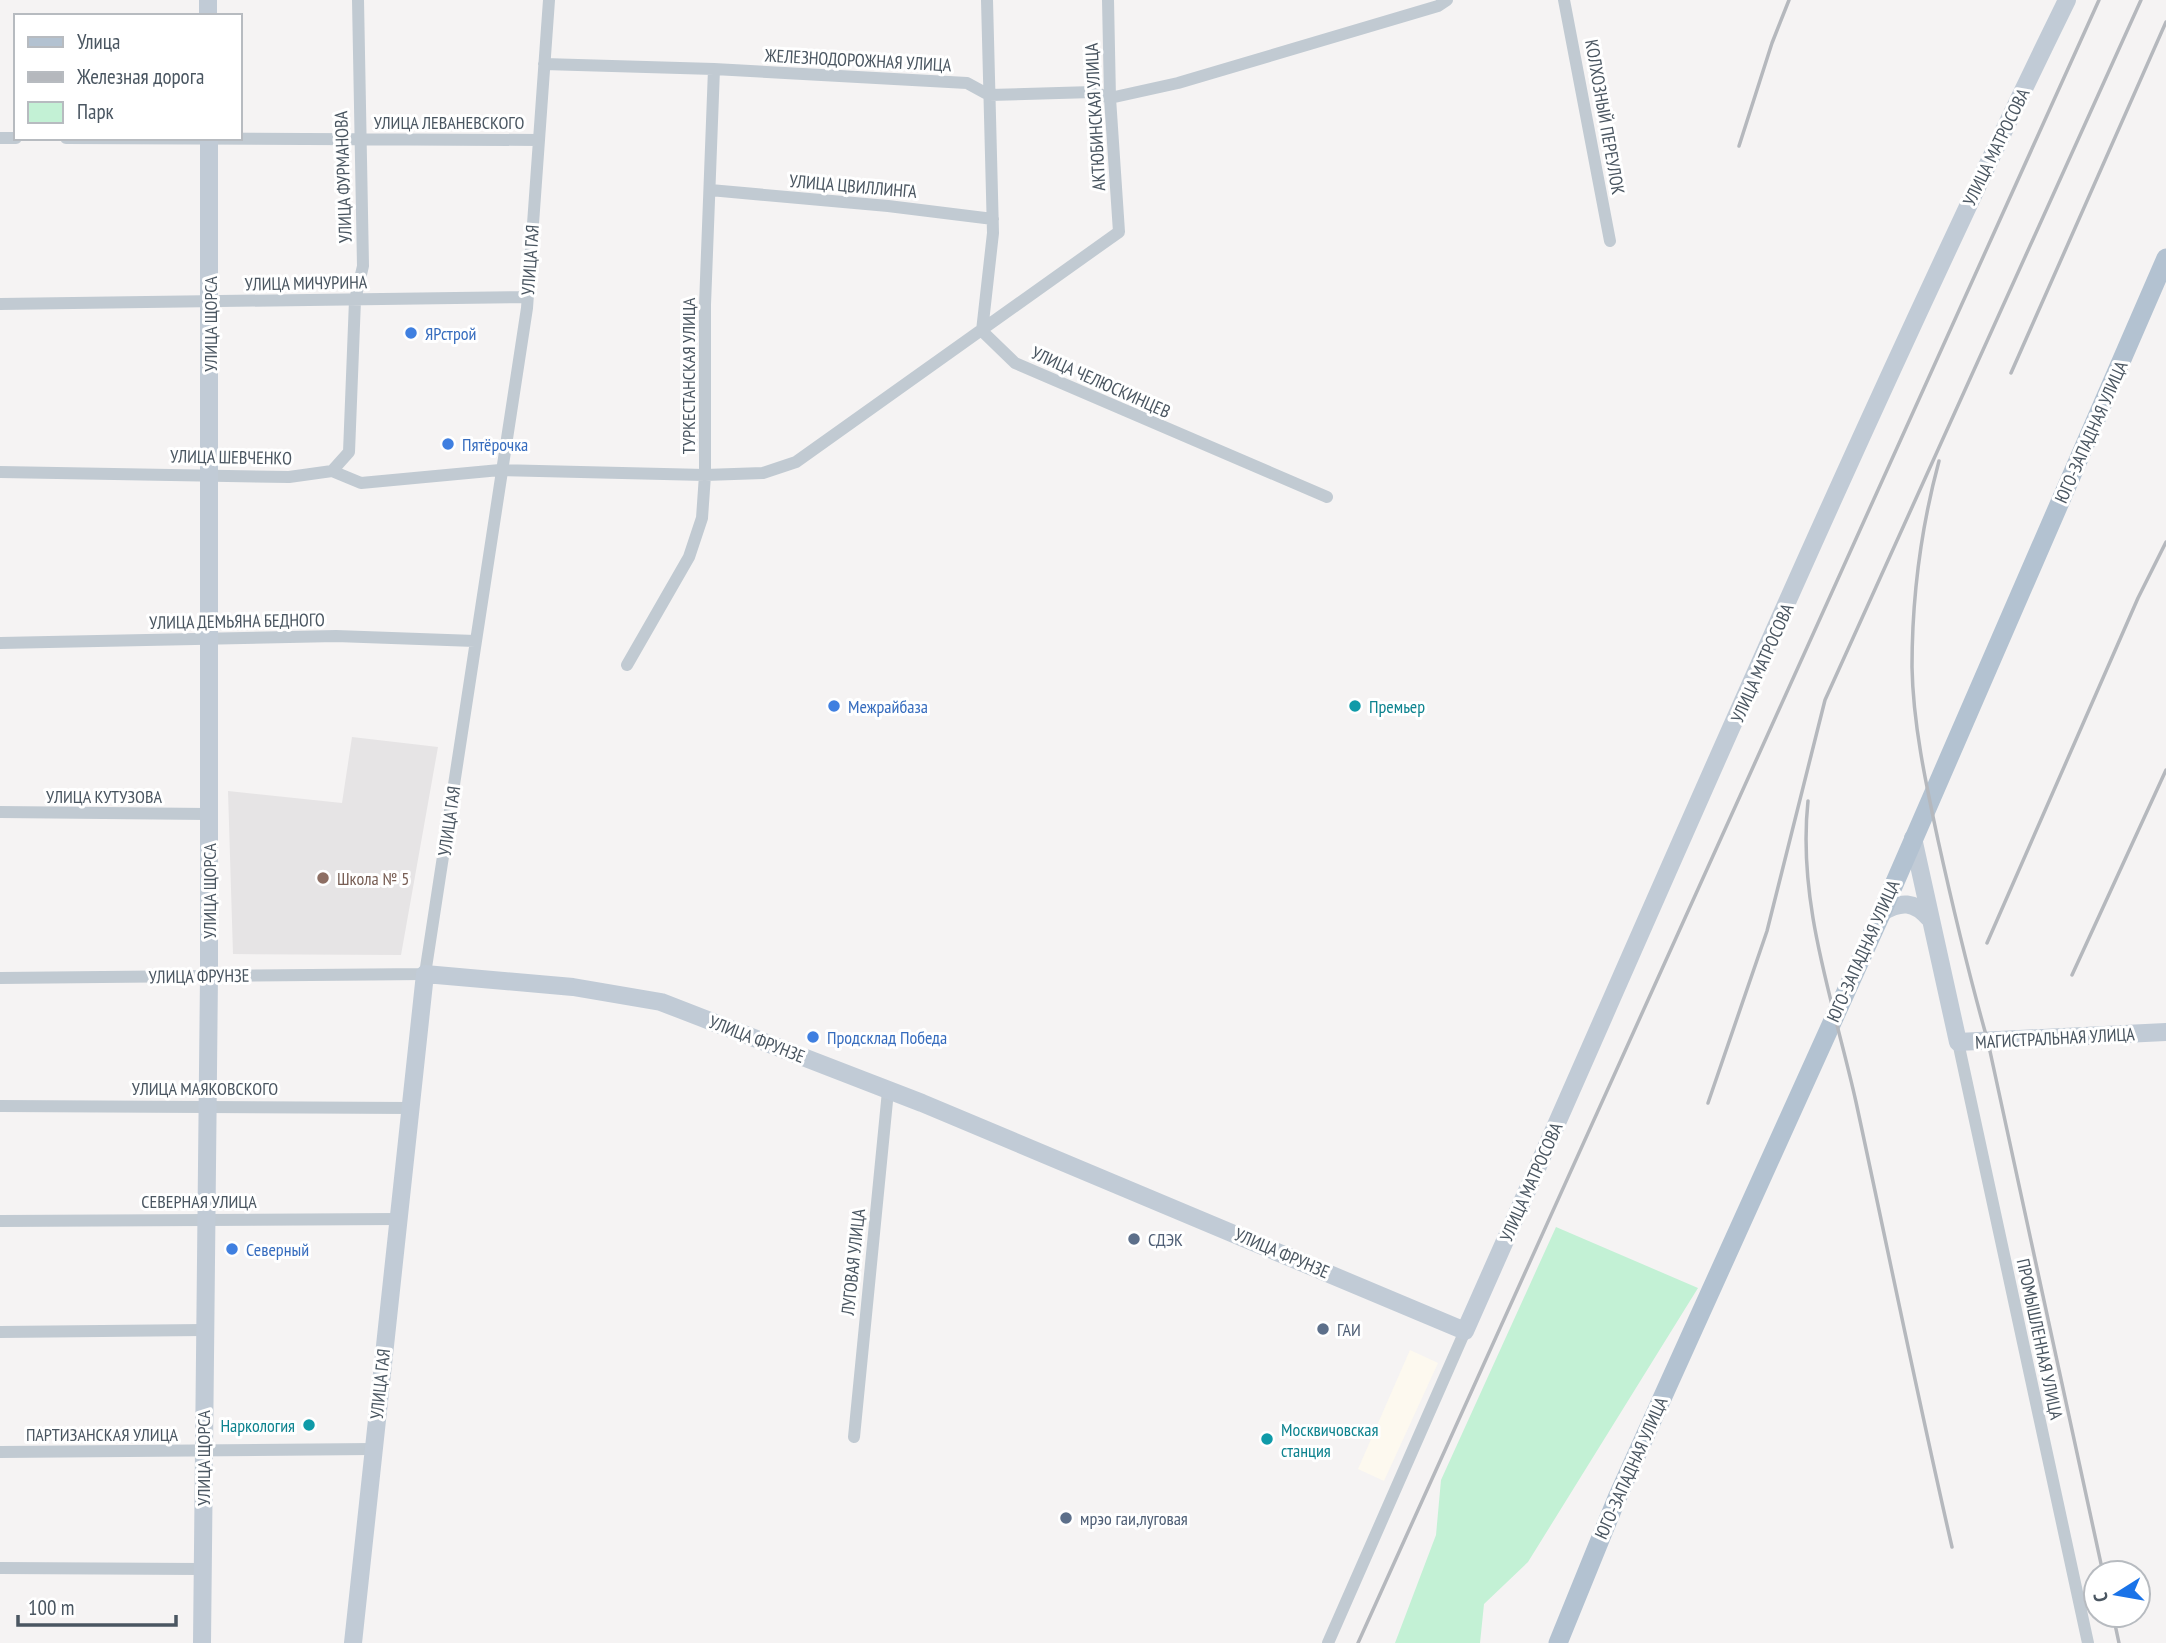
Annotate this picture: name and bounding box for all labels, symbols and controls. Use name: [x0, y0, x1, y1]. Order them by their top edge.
legend: [14, 14, 242, 140]
text: Улица: [77, 28, 120, 55]
street label: КОЛХОЗНЫЙ ПЕРЕУЛОК: [1580, 38, 1630, 196]
street label: АКТЮБИНСКАЯ УЛИЦА: [1080, 42, 1110, 192]
street label: ЖЕЛЕЗНОДОРОЖНАЯ УЛИЦА: [763, 44, 952, 76]
text: Железная дорога: [76, 63, 204, 90]
street label: УЛИЦА МАТРОСОВА: [1958, 84, 2035, 210]
text: Парк: [77, 98, 114, 125]
street label: УЛИЦА ФУРМАНОВА: [329, 110, 357, 243]
street label: УЛИЦА ЛЕВАНЕВСКОГО: [374, 111, 524, 134]
street label: УЛИЦА ЦВИЛЛИНГА: [788, 169, 918, 203]
street label: УЛИЦА ГАЯ: [516, 224, 544, 296]
street label: УЛИЦА МИЧУРИНА: [245, 270, 368, 296]
street label: УЛИЦА ЩОРСА: [199, 276, 222, 372]
street label: ТУРКЕСТАНСКАЯ УЛИЦА: [677, 297, 700, 454]
place label: ЯРстрой: [425, 322, 476, 345]
marker: ЯРстрой: [403, 325, 419, 341]
street label: УЛИЦА ЧЕЛЮСКИНЦЕВ: [1028, 341, 1174, 423]
street label: ЮГО-ЗАПАДНАЯ УЛИЦА: [2049, 357, 2133, 507]
place label: Пятёрочка: [462, 433, 528, 456]
marker: Пятёрочка: [440, 436, 456, 452]
street label: УЛИЦА ШЕВЧЕНКО: [170, 444, 292, 470]
street label: УЛИЦА МАТРОСОВА: [1725, 599, 1799, 726]
street label: УЛИЦА ДЕМЬЯНА БЕДНОГО: [149, 608, 325, 634]
place label: Межрайбаза: [848, 695, 928, 718]
place label: Премьер: [1369, 695, 1425, 718]
marker: Межрайбаза: [826, 698, 842, 714]
marker: Премьер: [1347, 698, 1363, 714]
street label: УЛИЦА ГАЯ: [433, 784, 465, 858]
street label: УЛИЦА КУТУЗОВА: [46, 785, 162, 808]
street label: УЛИЦА ЩОРСА: [198, 843, 221, 939]
place label: Школа № 5: [337, 867, 409, 890]
marker: Школа № 5: [315, 870, 331, 886]
street label: ЮГО-ЗАПАДНАЯ УЛИЦА: [1821, 876, 1905, 1026]
street label: УЛИЦА ФРУНЗЕ: [148, 964, 250, 988]
street label: УЛИЦА ФРУНЗЕ: [706, 1010, 808, 1068]
street label: МАГИСТРАЛЬНАЯ УЛИЦА: [1975, 1022, 2136, 1054]
place label: Продсклад Победа: [827, 1026, 947, 1049]
marker: Продсклад Победа: [805, 1029, 821, 1045]
street label: УЛИЦА МАЯКОВСКОГО: [132, 1077, 278, 1100]
street label: УЛИЦА МАТРОСОВА: [1494, 1118, 1568, 1245]
street label: СЕВЕРНАЯ УЛИЦА: [141, 1190, 257, 1213]
street label: ЛУГОВАЯ УЛИЦА: [836, 1207, 870, 1317]
street label: УЛИЦА ФРУНЗЕ: [1231, 1223, 1333, 1283]
place label: СДЭК: [1148, 1228, 1183, 1251]
marker: СДЭК: [1126, 1231, 1142, 1247]
place label: Северный: [246, 1238, 309, 1261]
marker: Северный: [224, 1241, 240, 1257]
street label: ПРОМЫШЛЕННАЯ УЛИЦА: [2012, 1256, 2068, 1422]
place label: ГАИ: [1337, 1318, 1361, 1341]
marker: ГАИ: [1315, 1321, 1331, 1337]
street label: УЛИЦА ГАЯ: [365, 1348, 395, 1420]
street label: ЮГО-ЗАПАДНАЯ УЛИЦА: [1589, 1393, 1673, 1543]
street label: УЛИЦА ЩОРСА: [192, 1410, 215, 1506]
place label: Наркология: [220, 1414, 295, 1437]
marker: Наркология: [301, 1417, 317, 1433]
place label: Москвичовская станция: [1281, 1418, 1379, 1462]
street label: ПАРТИЗАНСКАЯ УЛИЦА: [26, 1423, 179, 1446]
marker: Москвичовская станция: [1259, 1431, 1275, 1447]
place label: мрэо гаи,луговая: [1080, 1507, 1188, 1530]
marker: мрэо гаи,луговая: [1058, 1510, 1074, 1526]
north arrow: [2082, 1559, 2152, 1629]
scale bar: [18, 1584, 175, 1628]
text: С: [2088, 1590, 2113, 1604]
text: 100 m: [28, 1594, 74, 1621]

